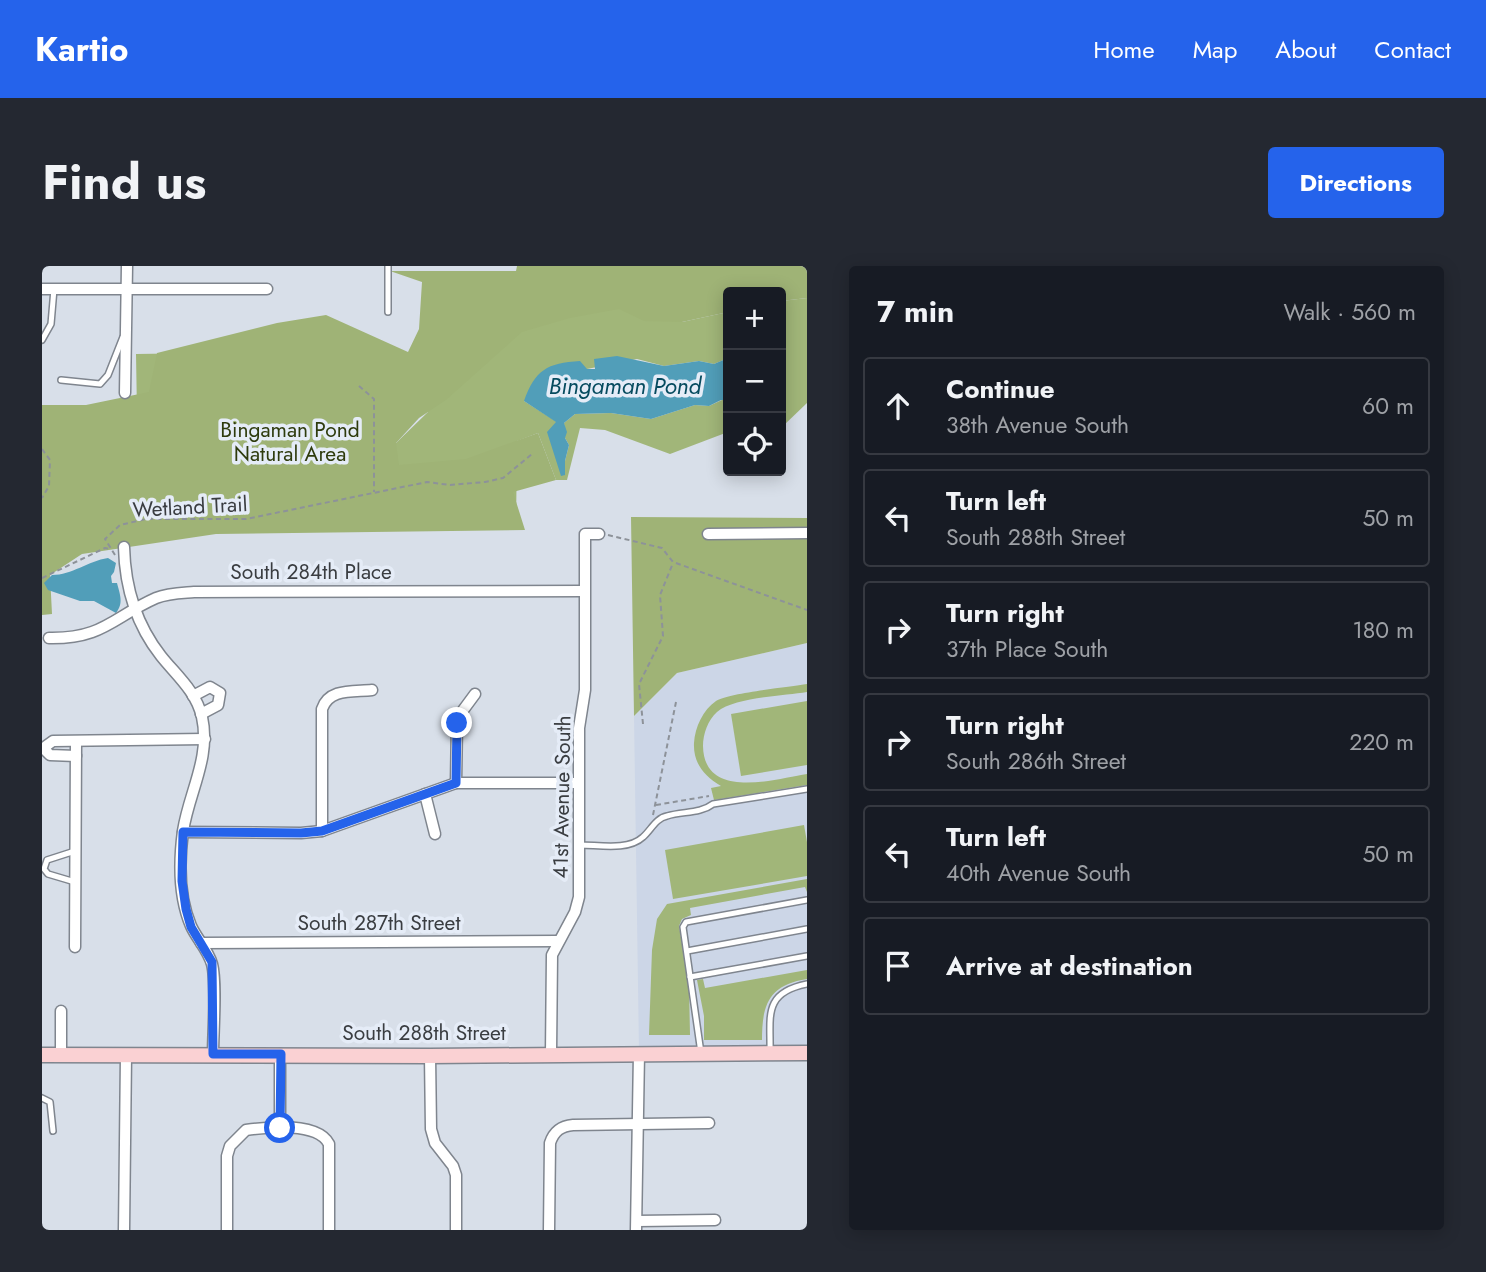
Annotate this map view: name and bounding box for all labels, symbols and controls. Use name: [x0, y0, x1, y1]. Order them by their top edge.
text: Kartio: [35, 26, 129, 73]
text: Home: [1093, 32, 1155, 67]
text: Map: [1193, 32, 1237, 67]
text: About: [1275, 32, 1336, 67]
text: Contact: [1374, 32, 1451, 67]
text: Find us: [42, 147, 206, 217]
button: Directions: [1268, 147, 1444, 218]
map controls: [723, 287, 786, 476]
button: +: [723, 287, 786, 350]
text: 7 min: [877, 290, 954, 333]
text: Walk · 560 m: [1283, 295, 1416, 329]
button: −: [723, 350, 786, 413]
water label: Bingaman Pond: [549, 369, 702, 403]
text: Continue: [946, 370, 1055, 408]
icon: ahead: [879, 387, 917, 425]
text: 60 m: [1362, 389, 1414, 423]
text: 38th Avenue South: [946, 408, 1129, 442]
button: locate: [723, 413, 786, 476]
park label: Bingaman Pond Natural Area: [220, 415, 360, 469]
text: Turn left: [946, 482, 1046, 520]
street label: Wetland Trail: [132, 489, 248, 525]
icon: left: [879, 499, 917, 537]
text: 50 m: [1362, 501, 1414, 535]
text: South 288th Street: [946, 520, 1125, 554]
street label: South 284th Place: [230, 557, 392, 587]
text: Turn right: [946, 594, 1064, 632]
icon: right: [879, 611, 917, 649]
text: 180 m: [1352, 613, 1414, 647]
text: 37th Place South: [946, 632, 1108, 666]
text: Turn right: [946, 706, 1064, 744]
route end: [441, 707, 472, 738]
street label: 41st Avenue South: [546, 715, 578, 879]
icon: right: [879, 723, 917, 761]
text: 220 m: [1349, 725, 1414, 759]
text: South 286th Street: [946, 744, 1126, 778]
text: Turn left: [946, 818, 1046, 856]
icon: left: [879, 835, 917, 873]
text: 50 m: [1362, 837, 1414, 871]
text: 40th Avenue South: [946, 856, 1131, 890]
street label: South 287th Street: [298, 908, 460, 938]
icon: arrive: [879, 947, 917, 985]
text: Arrive at destination: [946, 947, 1193, 985]
street label: South 288th Street: [342, 1018, 506, 1048]
route start: [264, 1112, 295, 1143]

